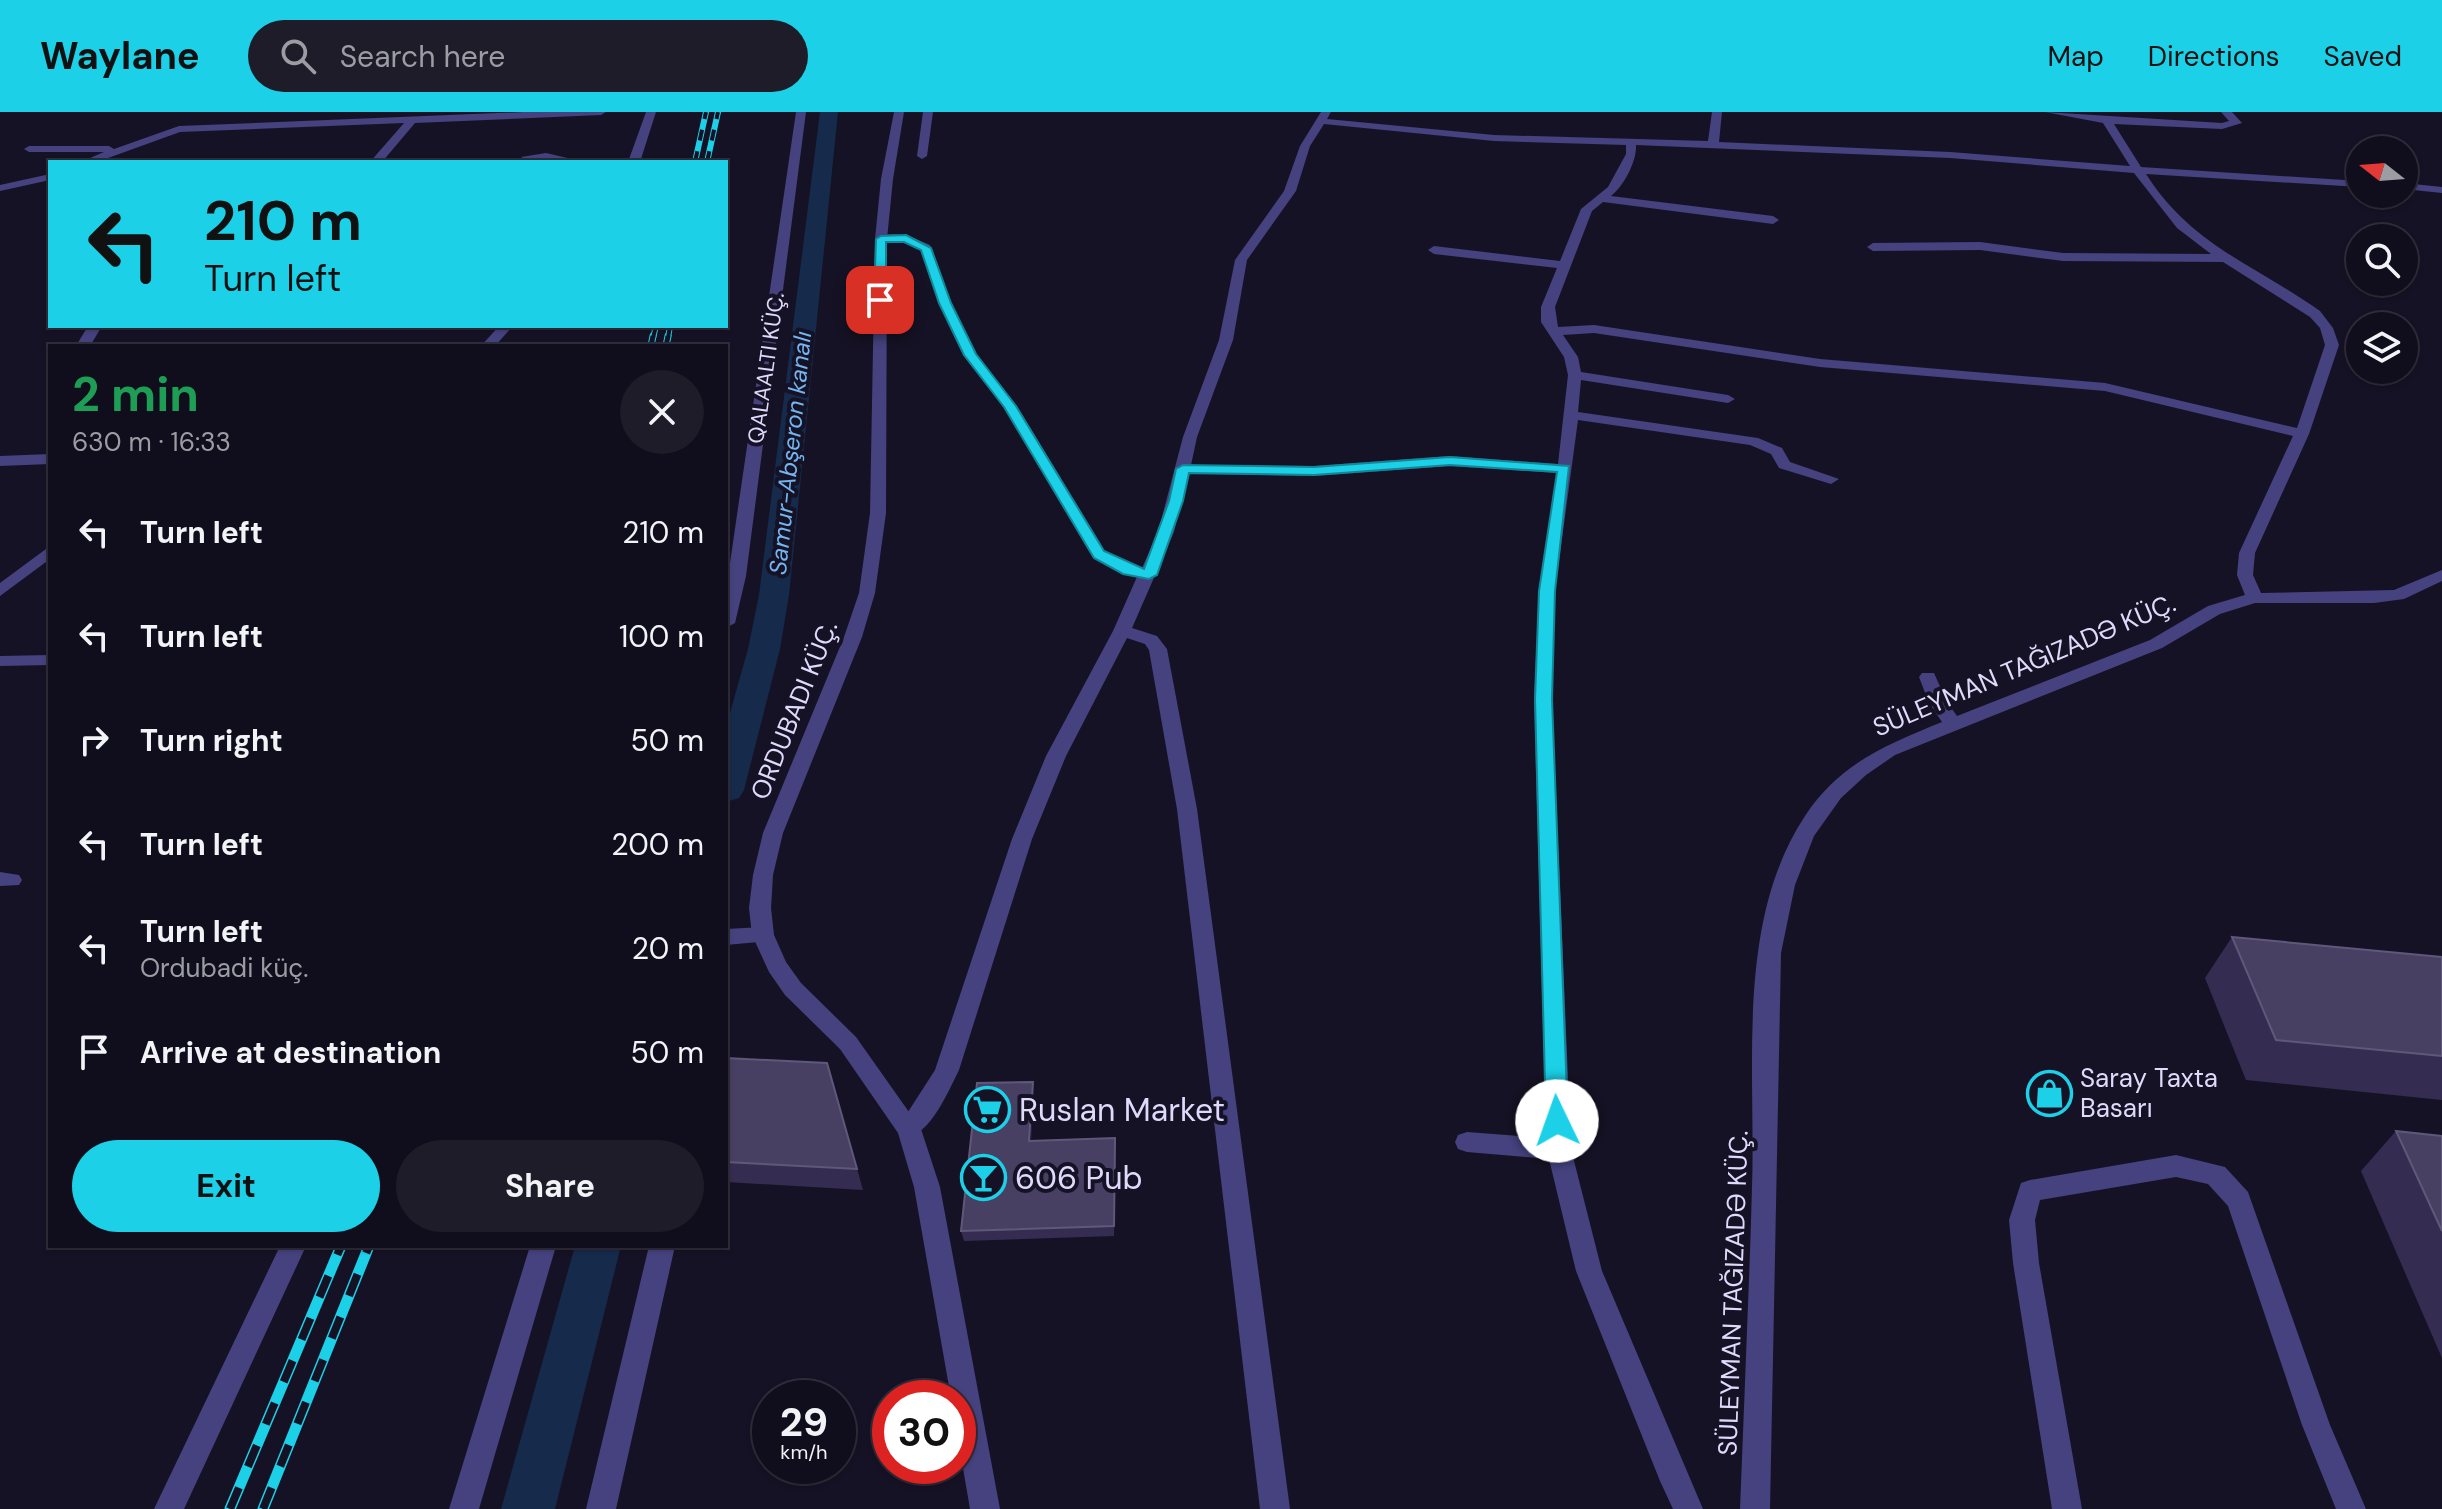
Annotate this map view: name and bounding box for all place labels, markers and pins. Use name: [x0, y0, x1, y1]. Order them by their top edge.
pin: [846, 266, 914, 334]
place label: Saray Taxta Basarı: [2080, 1061, 2218, 1125]
shop icon: Saray Taxta Basarı: [2025, 1069, 2073, 1117]
supermarket icon: Ruslan Market: [964, 1086, 1012, 1134]
place label: Ruslan Market: [1019, 1089, 1225, 1131]
bar icon: 606 Pub: [960, 1154, 1008, 1202]
place label: 606 Pub: [1015, 1157, 1143, 1199]

